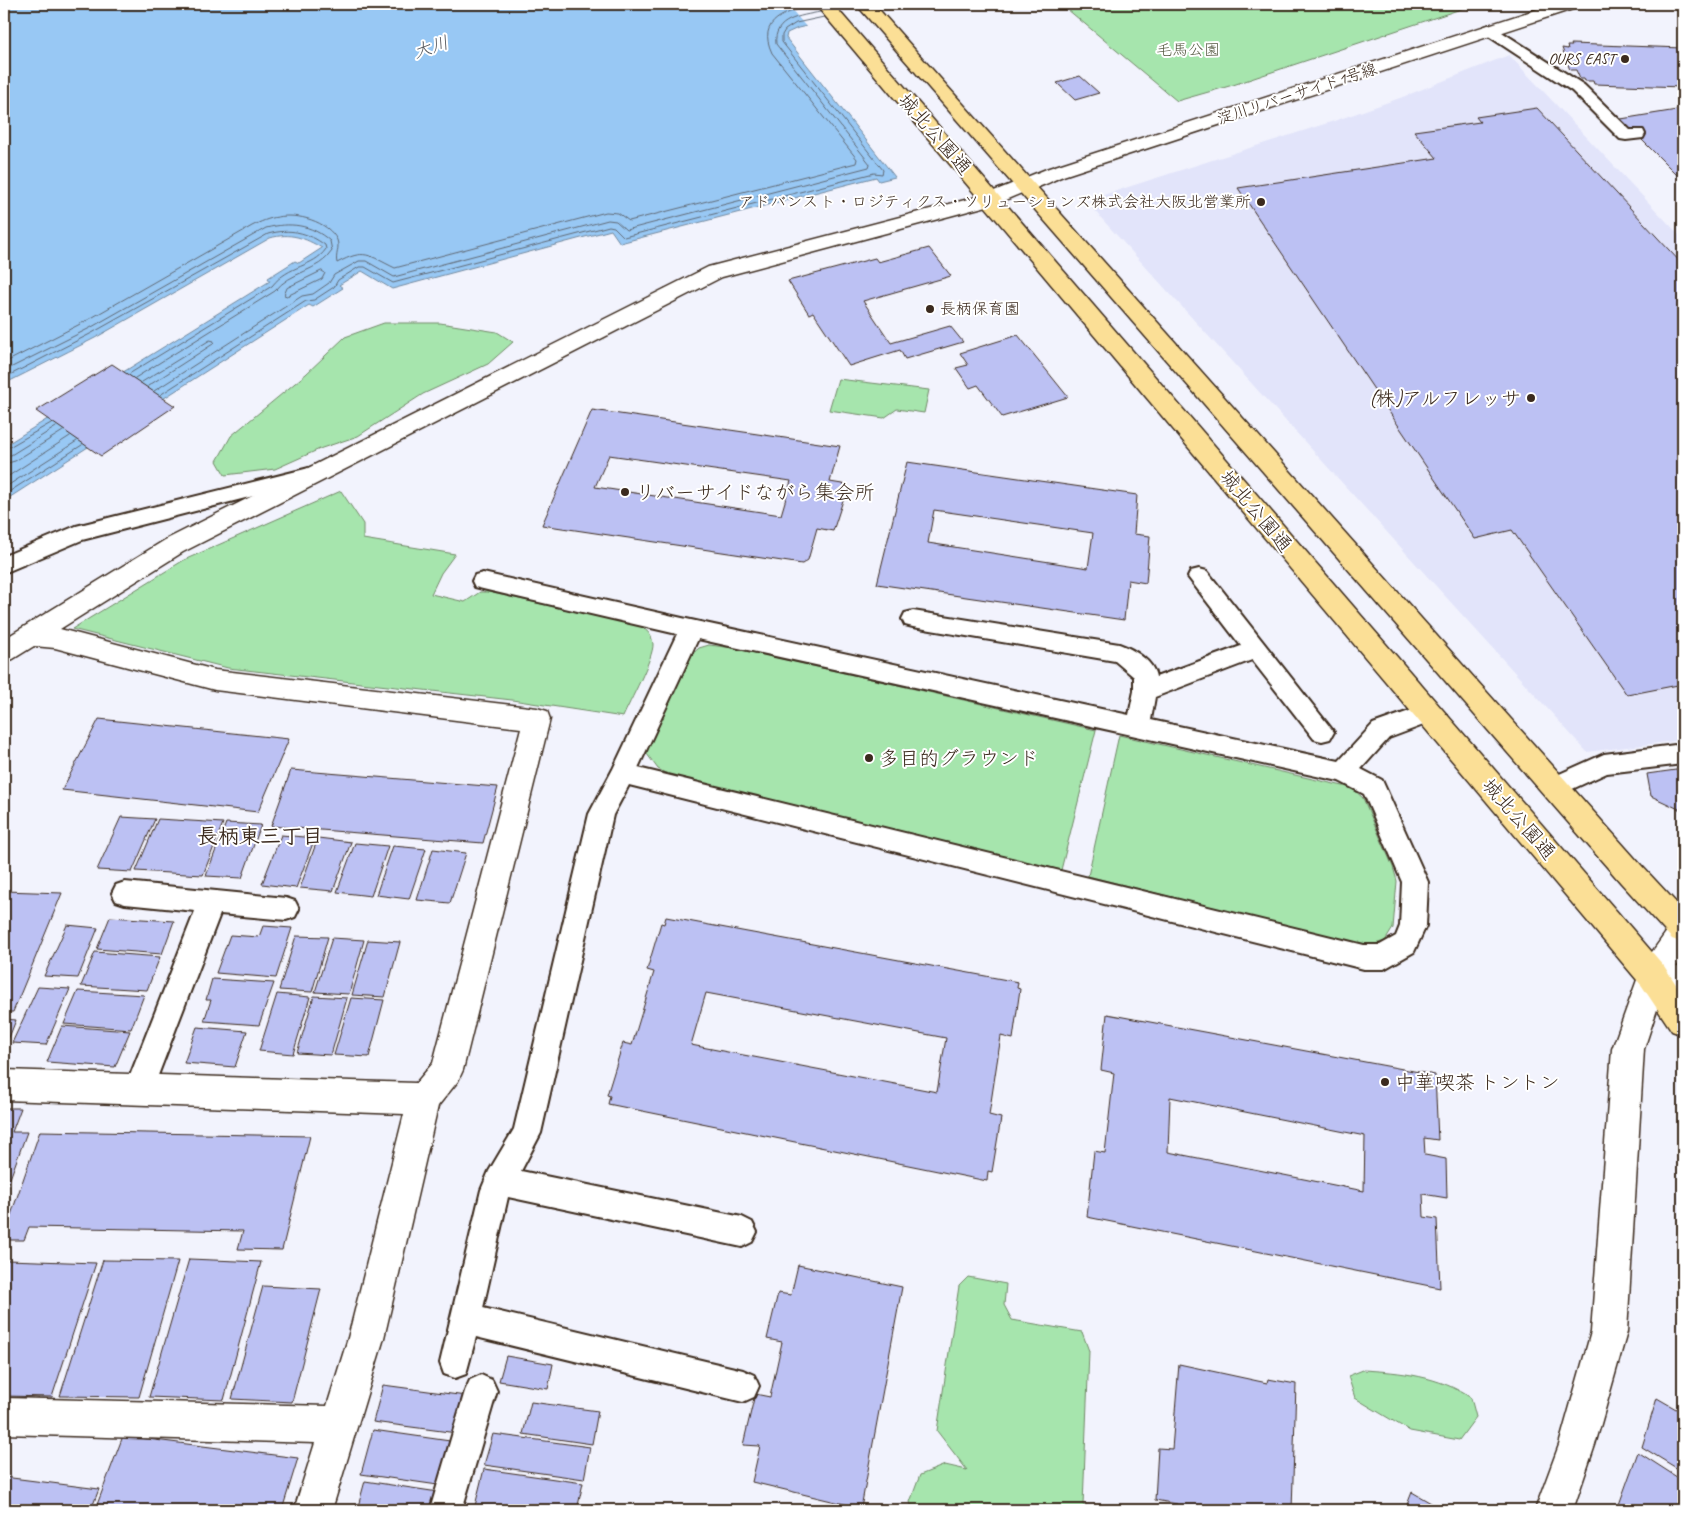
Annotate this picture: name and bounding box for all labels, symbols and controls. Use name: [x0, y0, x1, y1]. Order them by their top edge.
water label: 大川: [410, 31, 452, 63]
park label: 毛馬公園: [1156, 40, 1220, 60]
place label: OURS EAST: [1548, 49, 1619, 69]
marker: OURS EAST: [1619, 53, 1631, 65]
street label: 淀川リバーサイド1号線: [1215, 59, 1379, 129]
street label: 城北公園通: [893, 88, 977, 180]
place label: アドバンスト・ロジティクス・ソリューションズ株式会社大阪北営業所: [738, 192, 1251, 212]
marker: アドバンスト・ロジティクス・ソリューションズ株式会社大阪北営業所: [1255, 196, 1267, 208]
place label: 長柄保育園: [940, 299, 1020, 319]
marker: 長柄保育園: [924, 303, 936, 315]
place label: (株)アルフレッサ: [1369, 386, 1521, 411]
marker: (株)アルフレッサ: [1525, 392, 1537, 404]
street label: 城北公園通: [1214, 465, 1298, 557]
place label: リバーサイドながら集会所: [635, 480, 875, 505]
marker: リバーサイドながら集会所: [619, 486, 631, 498]
place label: 多目的グラウンド: [879, 746, 1039, 771]
marker: 多目的グラウンド: [863, 752, 875, 764]
street label: 城北公園通: [1477, 773, 1561, 865]
district label: 長柄東三丁目: [197, 823, 323, 849]
place label: 中華喫茶 トントン: [1395, 1070, 1560, 1095]
marker: 中華喫茶 トントン: [1379, 1076, 1391, 1088]

